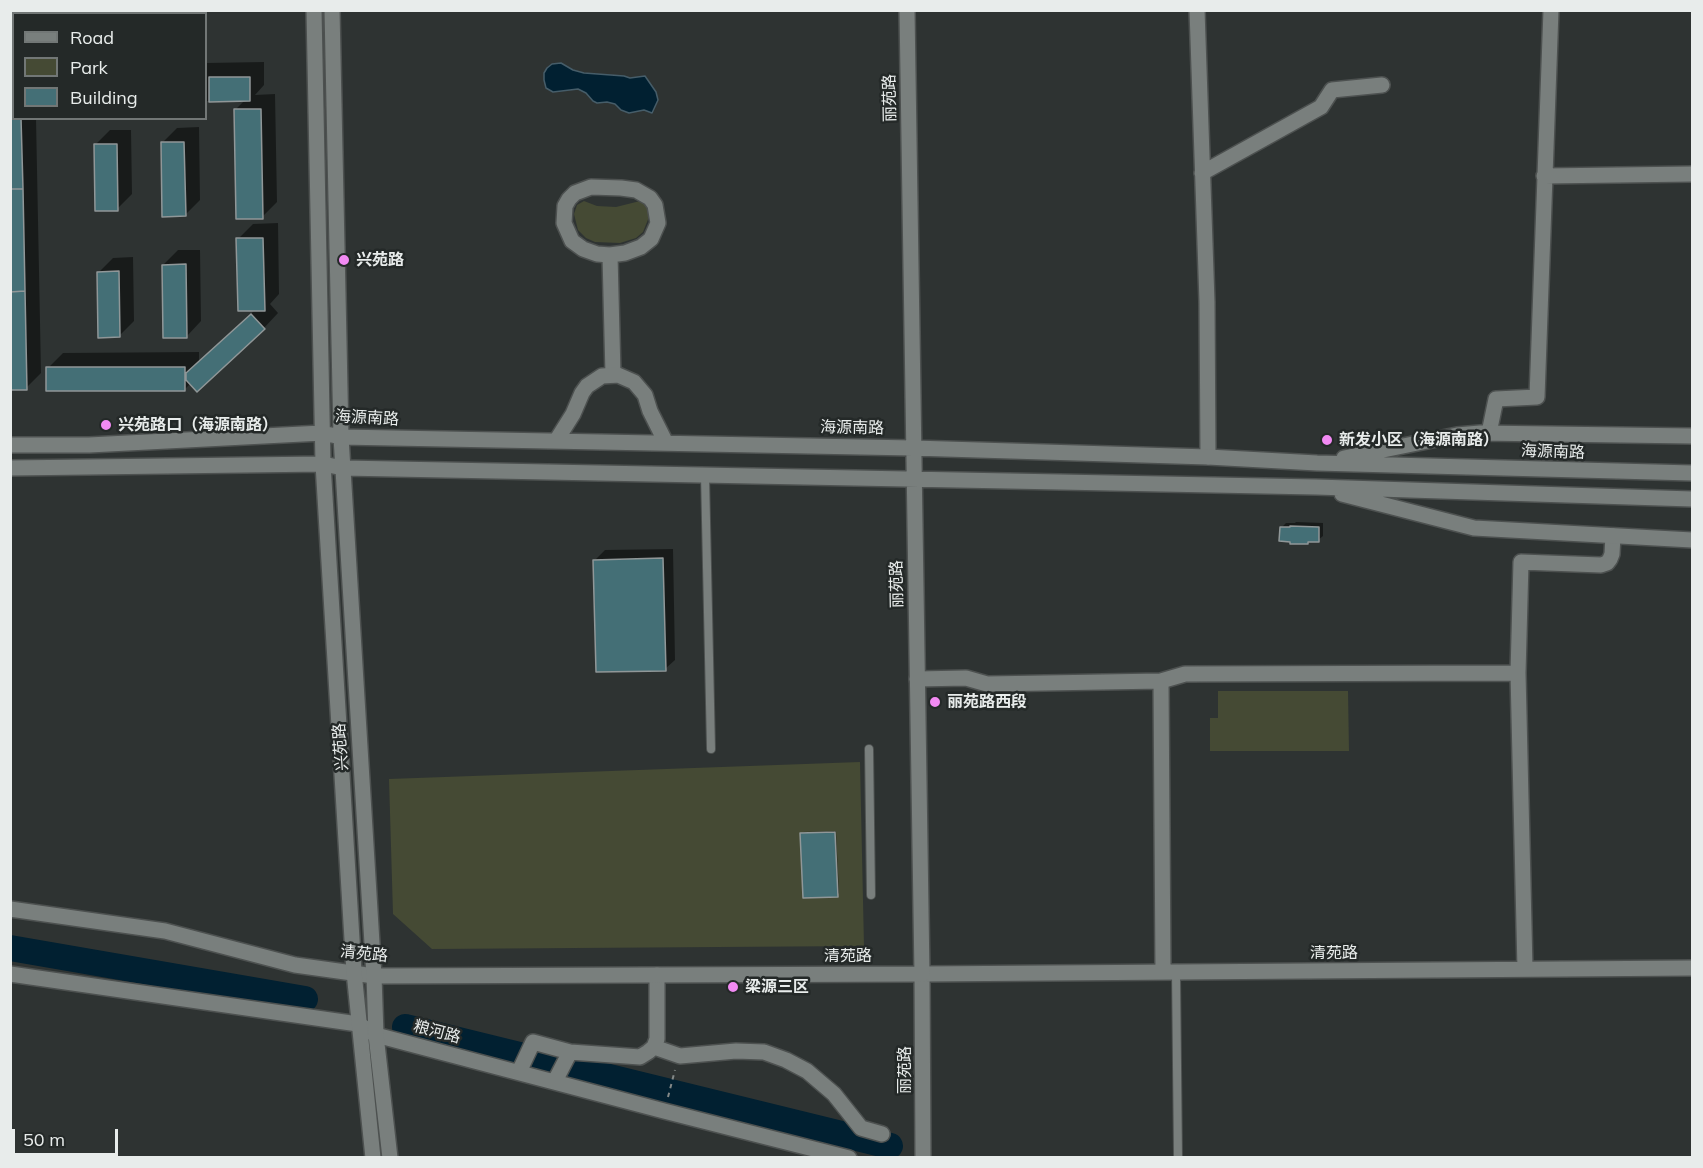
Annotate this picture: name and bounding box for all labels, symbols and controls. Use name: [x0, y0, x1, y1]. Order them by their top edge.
legend: [12, 12, 207, 120]
text: Road: [70, 26, 114, 49]
text: Park: [70, 56, 108, 79]
street label: 丽苑路: [880, 74, 900, 122]
text: Building: [70, 86, 138, 109]
place label: 兴苑路: [356, 250, 404, 270]
marker: 兴苑路: [337, 253, 351, 267]
street label: 海源南路: [335, 407, 399, 429]
place label: 兴苑路口（海源南路）: [118, 415, 278, 435]
marker: 兴苑路口（海源南路）: [99, 418, 113, 432]
street label: 海源南路: [820, 418, 884, 438]
place label: 新发小区（海源南路）: [1339, 430, 1499, 450]
marker: 新发小区（海源南路）: [1320, 433, 1334, 447]
street label: 海源南路: [1521, 441, 1585, 463]
street label: 丽苑路: [887, 560, 907, 608]
place label: 丽苑路西段: [947, 692, 1027, 712]
marker: 丽苑路西段: [928, 695, 942, 709]
street label: 兴苑路: [330, 722, 352, 772]
street label: 清苑路: [339, 942, 389, 966]
street label: 清苑路: [1310, 943, 1358, 963]
street label: 清苑路: [824, 946, 872, 966]
place label: 梁源三区: [745, 977, 809, 997]
marker: 梁源三区: [726, 980, 740, 994]
street label: 粮河路: [411, 1017, 463, 1047]
street label: 丽苑路: [895, 1046, 915, 1094]
scale bar: [15, 1117, 122, 1155]
text: 50 m: [23, 1128, 65, 1151]

